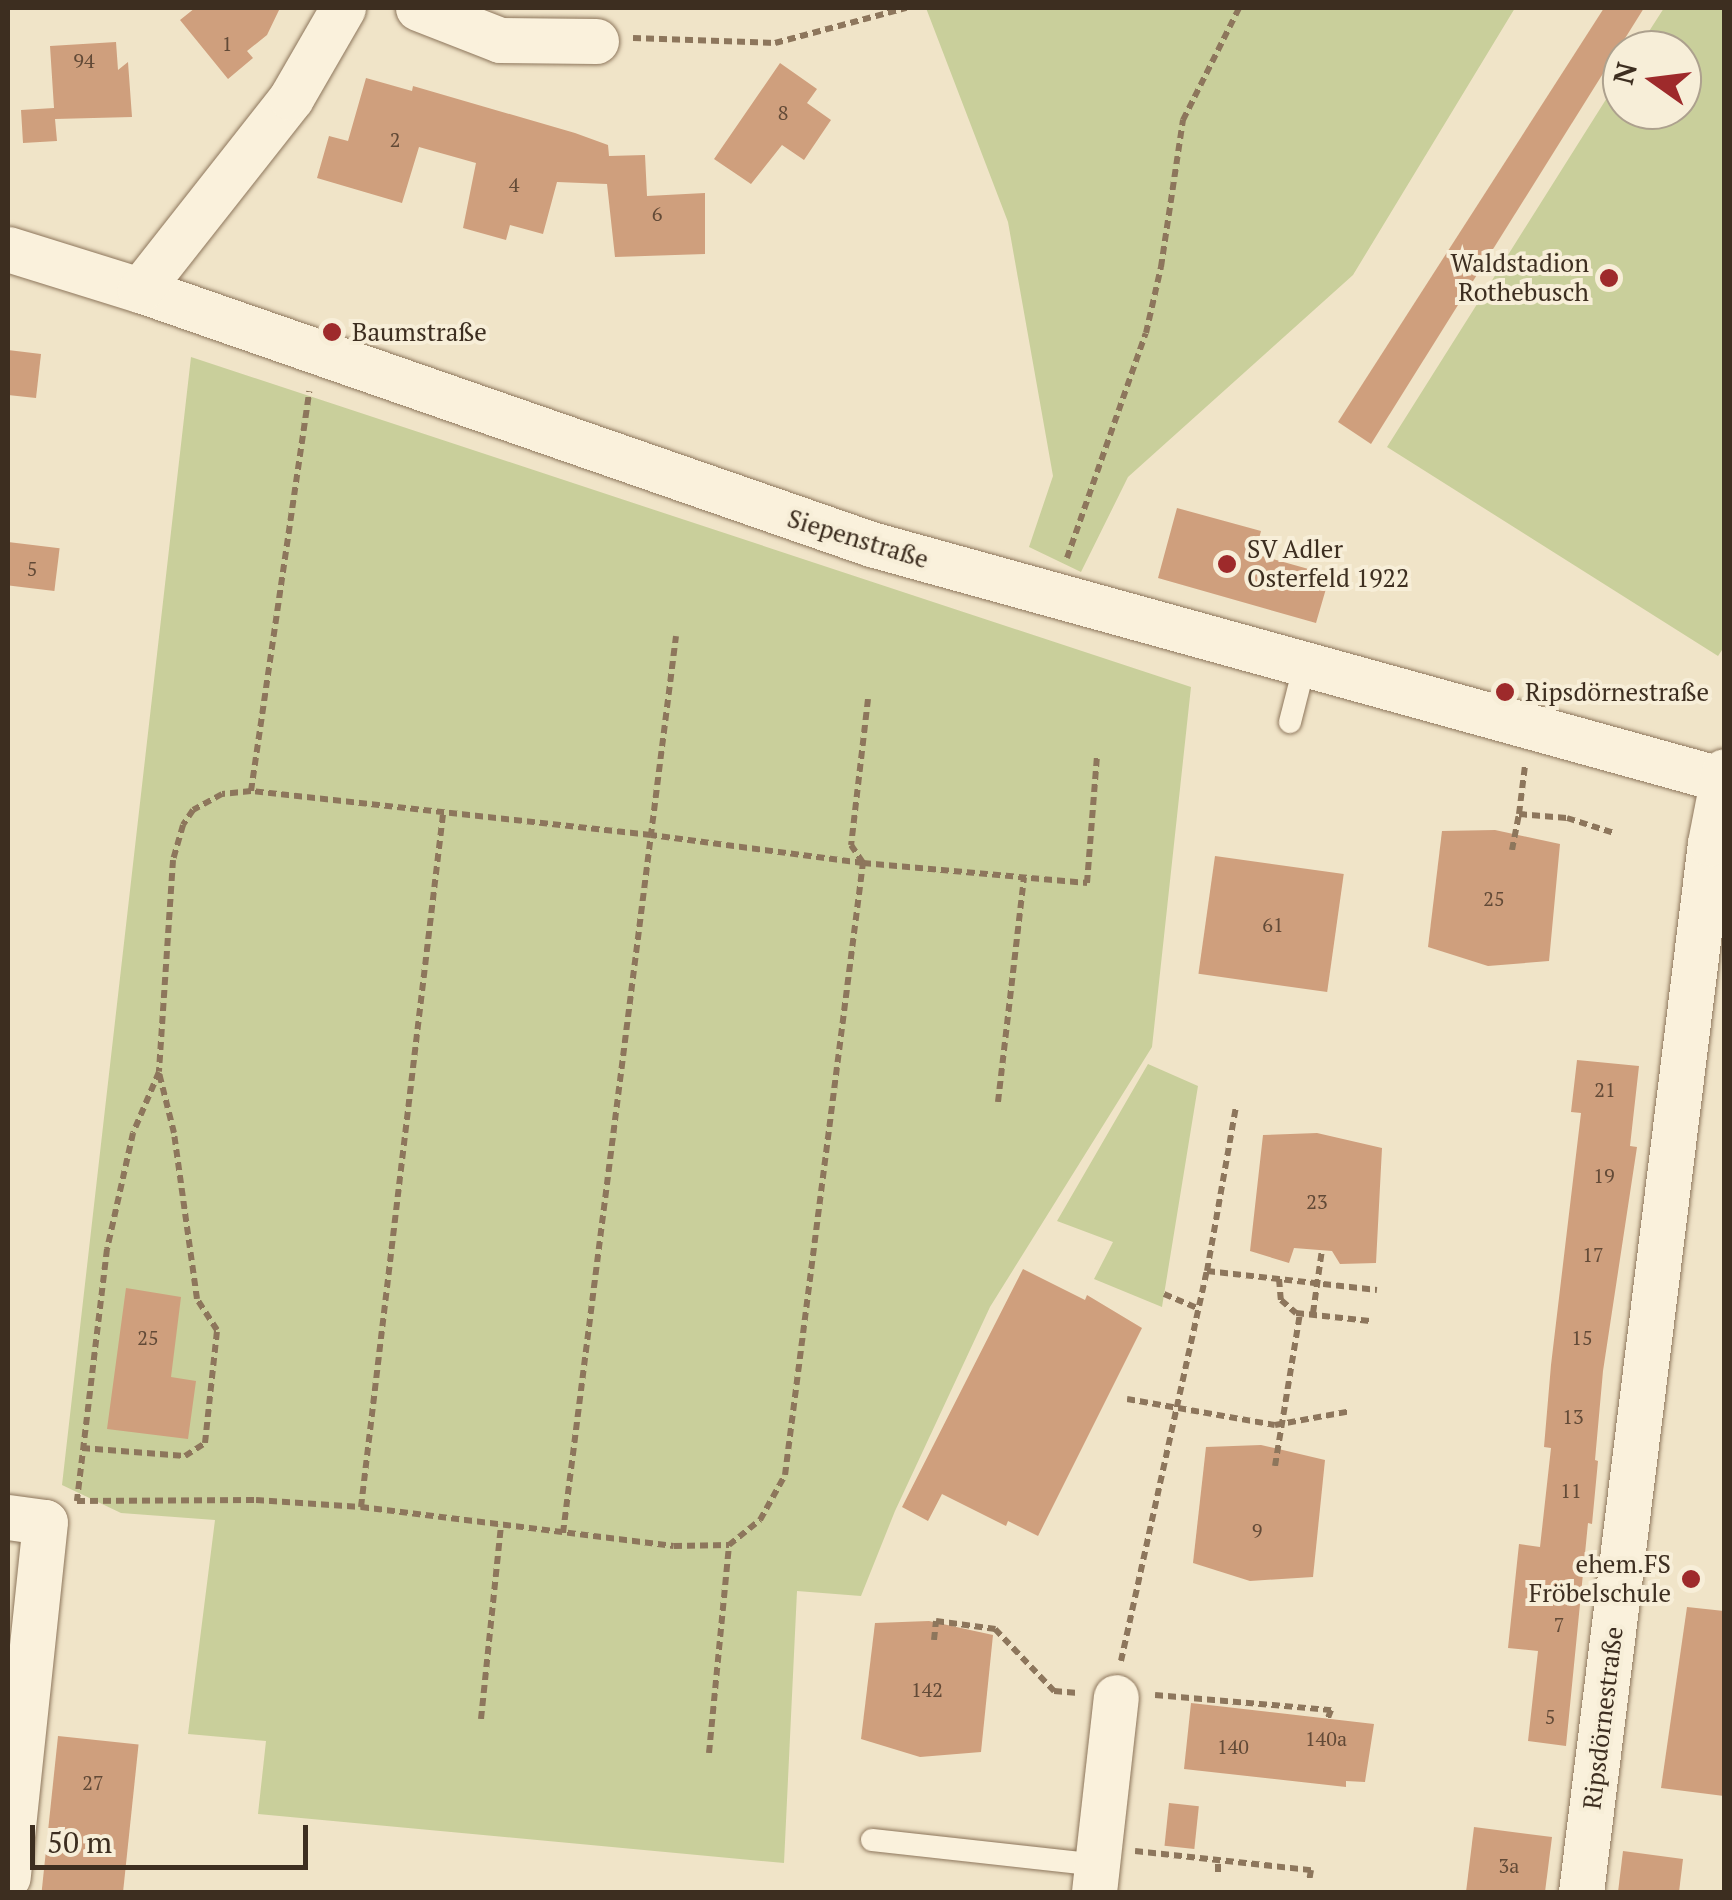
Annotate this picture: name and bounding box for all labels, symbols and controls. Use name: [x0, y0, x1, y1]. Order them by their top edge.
north arrow: [1602, 30, 1702, 130]
house number: 1: [222, 31, 232, 55]
house number: 94: [73, 48, 95, 72]
text: N: [1604, 58, 1645, 88]
house number: 8: [778, 100, 788, 124]
house number: 2: [390, 127, 400, 151]
house number: 4: [509, 172, 519, 196]
house number: 6: [652, 201, 662, 225]
place label: Waldstadion Rothebusch: [1450, 249, 1589, 308]
marker: Waldstadion Rothebusch: [1598, 267, 1620, 289]
place label: Baumstraße: [352, 317, 487, 347]
marker: Baumstraße: [321, 321, 343, 343]
street label: Siepenstraße: [784, 503, 932, 575]
place label: SV Adler Osterfeld 1922: [1247, 535, 1409, 594]
marker: SV Adler Osterfeld 1922: [1216, 553, 1238, 575]
house number: 5: [27, 556, 37, 580]
place label: Ripsdörnestraße: [1525, 677, 1709, 707]
marker: Ripsdörnestraße: [1494, 681, 1516, 703]
house number: 25: [1483, 886, 1505, 910]
house number: 61: [1262, 912, 1284, 936]
house number: 21: [1594, 1077, 1616, 1101]
house number: 19: [1593, 1163, 1615, 1187]
house number: 23: [1306, 1189, 1328, 1213]
house number: 17: [1582, 1242, 1604, 1266]
house number: 25: [137, 1325, 159, 1349]
house number: 15: [1571, 1325, 1593, 1349]
house number: 13: [1562, 1404, 1584, 1428]
house number: 11: [1560, 1478, 1582, 1502]
house number: 9: [1252, 1518, 1262, 1542]
place label: ehem.FS Fröbelschule: [1529, 1550, 1671, 1609]
marker: ehem.FS Fröbelschule: [1680, 1568, 1702, 1590]
house number: 7: [1554, 1612, 1564, 1636]
street label: Ripsdörnestraße: [1577, 1625, 1629, 1811]
house number: 142: [911, 1677, 943, 1701]
house number: 5: [1545, 1704, 1555, 1728]
house number: 140a: [1305, 1726, 1347, 1750]
house number: 140: [1217, 1734, 1249, 1758]
house number: 27: [82, 1770, 104, 1794]
scale bar: [35, 1805, 312, 1867]
text: 50 m: [47, 1822, 112, 1862]
house number: 3a: [1499, 1853, 1519, 1877]

